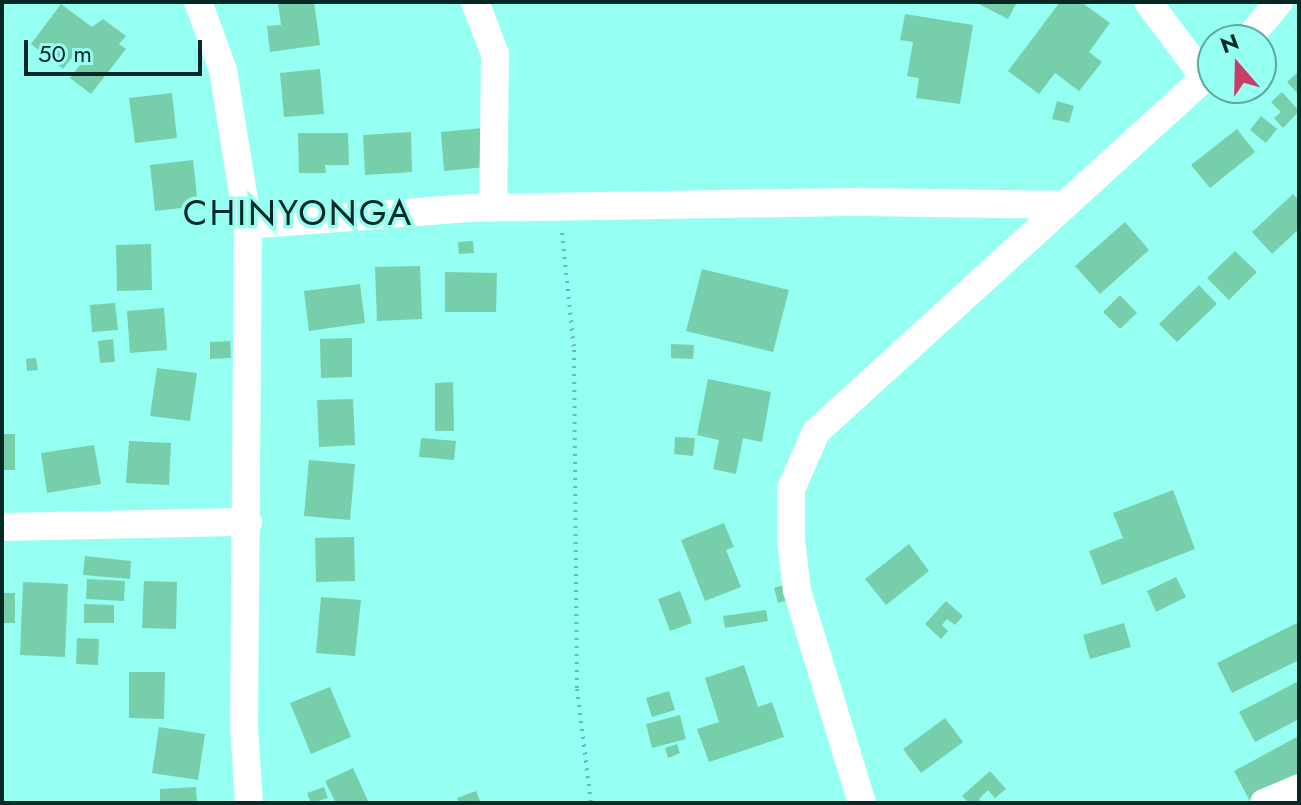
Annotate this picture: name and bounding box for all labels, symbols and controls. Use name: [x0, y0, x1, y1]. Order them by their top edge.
scale bar: [28, 24, 206, 74]
north arrow: [1197, 24, 1277, 104]
text: N: [1216, 25, 1243, 61]
text: 50 m: [38, 36, 92, 71]
district label: CHINYONGA: [183, 191, 413, 235]

